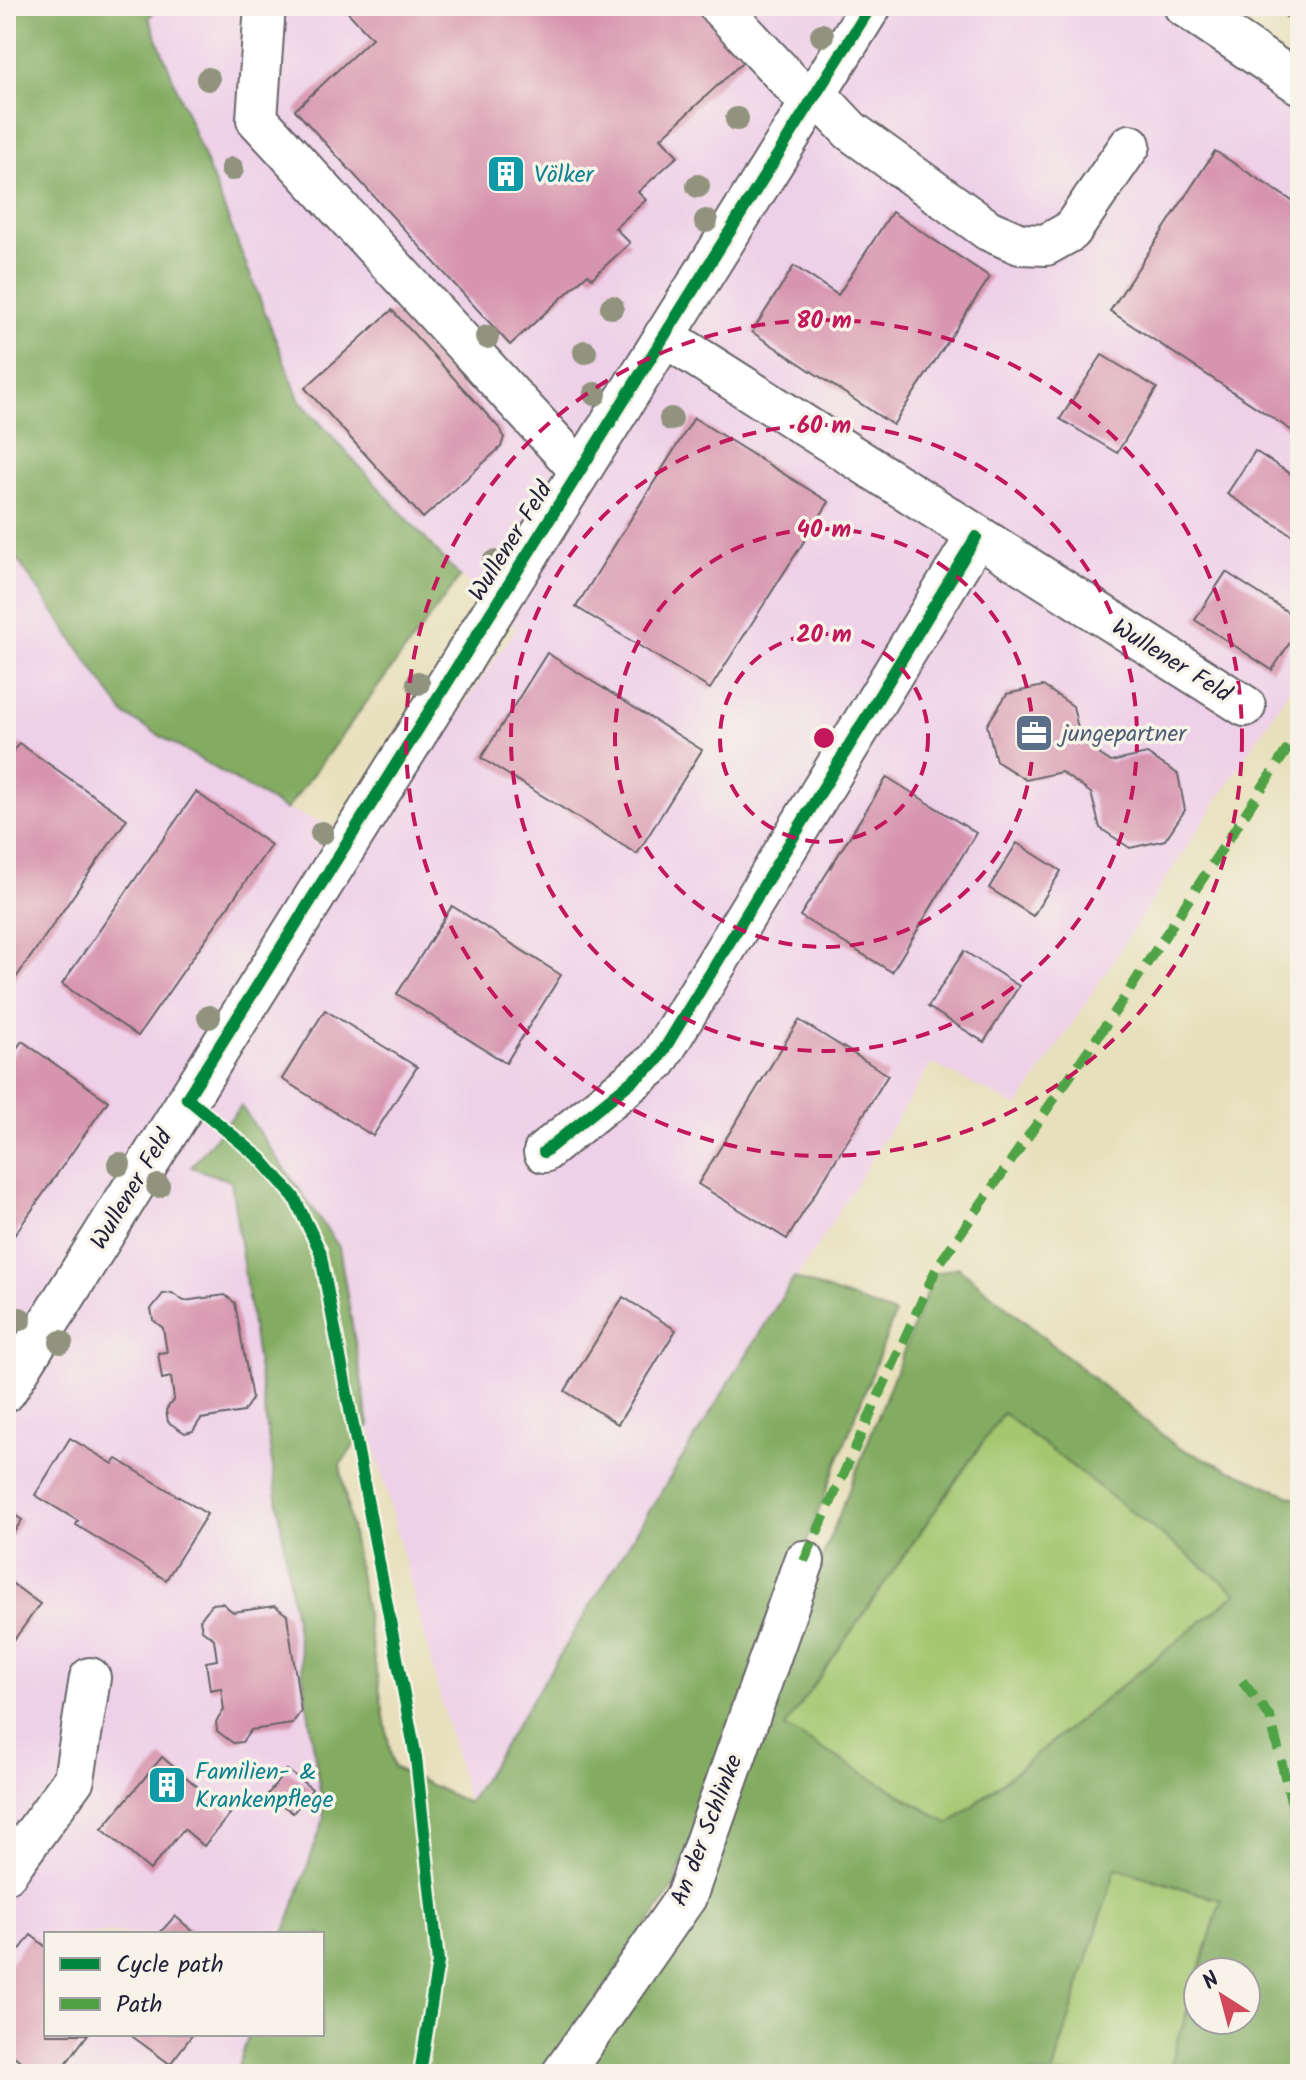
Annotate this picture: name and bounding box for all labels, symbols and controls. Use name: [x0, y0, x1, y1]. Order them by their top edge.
building icon: Völker: [485, 153, 527, 195]
place label: Völker: [534, 156, 596, 195]
text: 80 m: [796, 302, 852, 341]
text: 60 m: [797, 407, 851, 446]
street label: Wullener Feld: [459, 473, 564, 609]
text: 40 m: [797, 511, 851, 550]
street label: Wullener Feld: [1104, 609, 1240, 714]
text: 20 m: [796, 616, 852, 655]
office icon: jungepartner: [1013, 712, 1055, 754]
place label: jungepartner: [1056, 715, 1188, 754]
centre of rings: [810, 724, 838, 752]
street label: Wullener Feld: [81, 1121, 184, 1258]
street label: An der Schlinke: [661, 1749, 754, 1912]
place label: Familien- & Krankenpflege: [195, 1753, 334, 1820]
building icon: Familien- & Krankenpflege: [146, 1764, 188, 1806]
legend: [44, 1932, 324, 2036]
text: Cycle path: [116, 1946, 224, 1985]
north arrow: [1182, 1956, 1262, 2036]
text: N: [1196, 1964, 1228, 2000]
text: Path: [116, 1986, 162, 2025]

